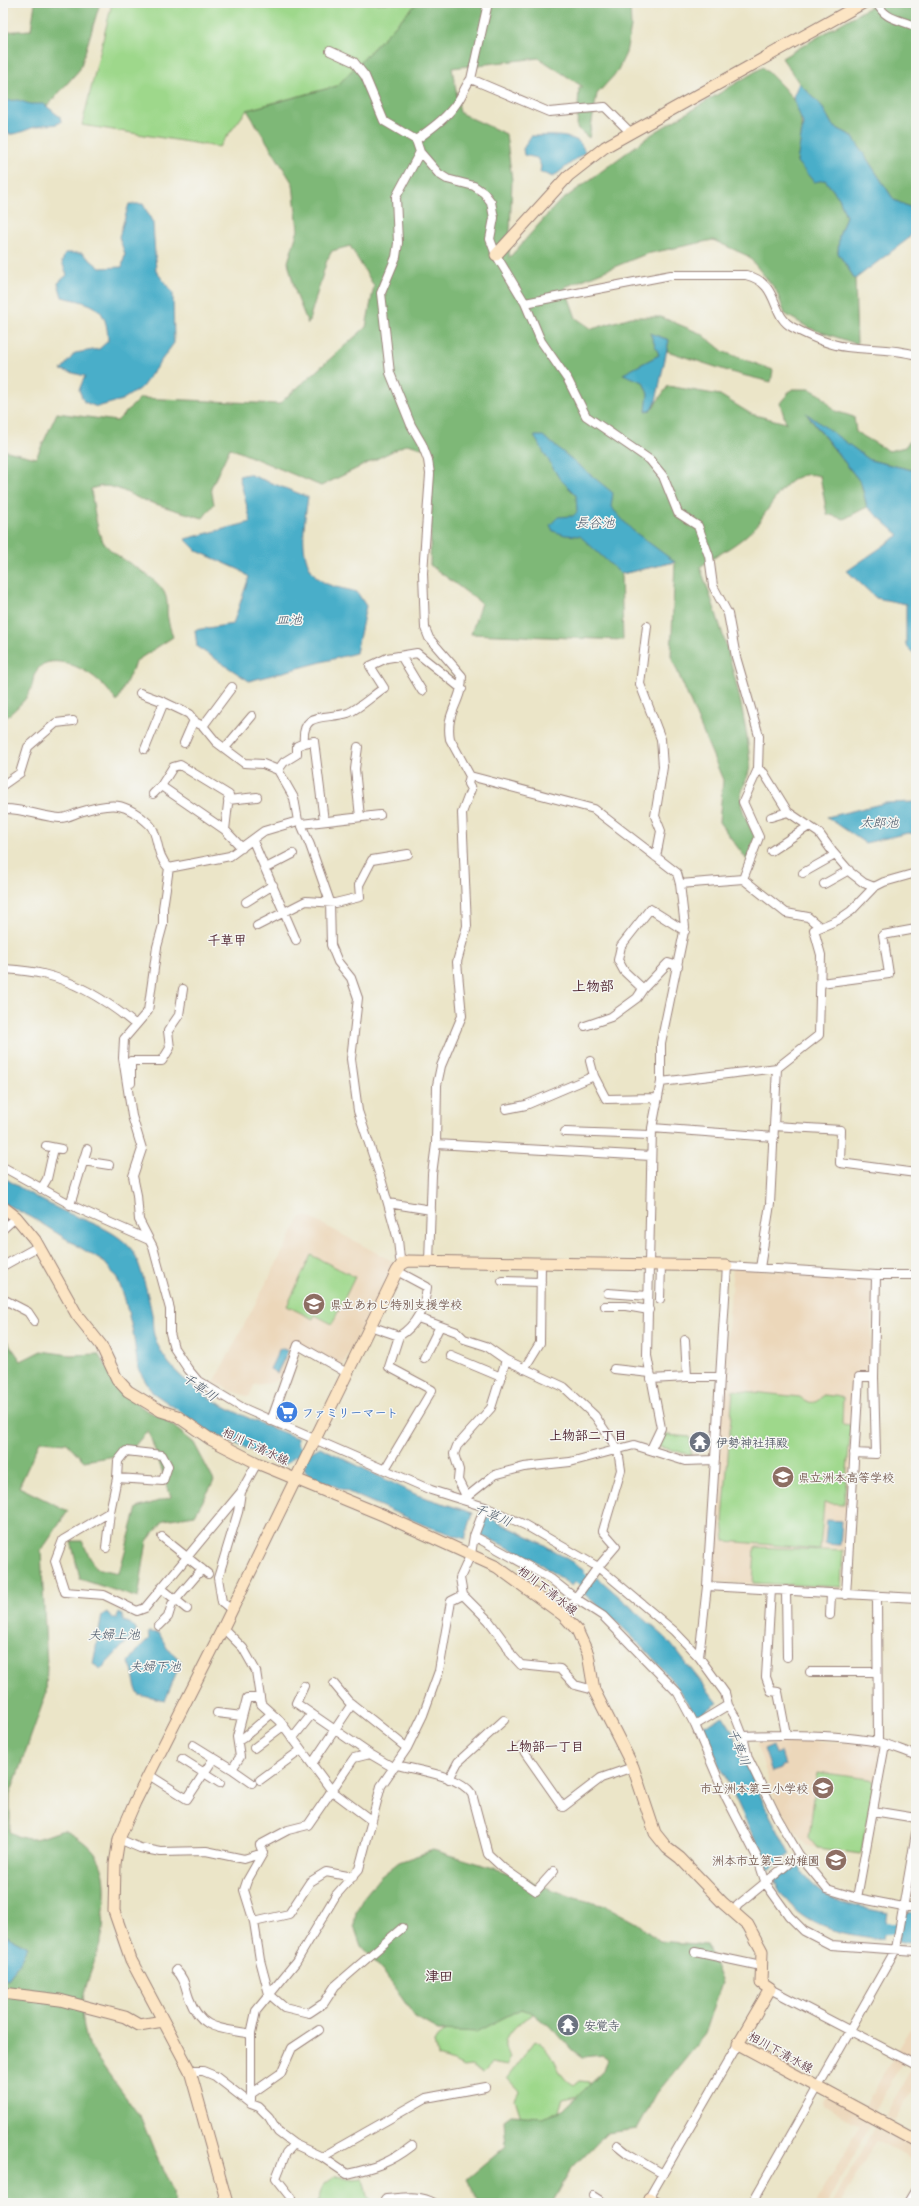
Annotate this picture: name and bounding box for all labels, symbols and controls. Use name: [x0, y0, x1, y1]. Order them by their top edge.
water label: 長谷池: [575, 514, 615, 531]
water label: 皿池: [276, 611, 303, 628]
water label: 太郎池: [859, 814, 899, 831]
district label: 千草甲: [207, 932, 247, 949]
district label: 上物部: [572, 977, 614, 995]
school or university icon: 県立あわじ特別支援学校: [301, 1291, 327, 1317]
place label: 県立あわじ特別支援学校: [330, 1297, 462, 1312]
water label: 千草川: [179, 1369, 221, 1405]
supermarket icon: ファミリーマート: [274, 1399, 300, 1425]
place label: ファミリーマート: [302, 1405, 398, 1420]
street label: 相川下清水線: [220, 1424, 292, 1468]
district label: 上物部二丁目: [549, 1427, 627, 1444]
temple icon: 伊勢神社拝殿: [687, 1429, 713, 1455]
place label: 伊勢神社拝殿: [716, 1435, 788, 1450]
school or university icon: 県立洲本高等学校: [770, 1464, 796, 1490]
place label: 県立洲本高等学校: [798, 1470, 894, 1485]
water label: 千草川: [472, 1500, 514, 1530]
street label: 相川下清水線: [515, 1562, 581, 1618]
water label: 夫婦上池: [88, 1626, 141, 1643]
water label: 夫婦下池: [129, 1658, 182, 1675]
water label: 千草川: [724, 1726, 754, 1768]
district label: 上物部一丁目: [506, 1738, 584, 1755]
school or university icon: 市立洲本第三小学校: [810, 1775, 836, 1801]
place label: 市立洲本第三小学校: [700, 1781, 808, 1796]
school or university icon: 洲本市立第三幼稚園: [823, 1847, 849, 1873]
place label: 洲本市立第三幼稚園: [712, 1853, 820, 1868]
district label: 津田: [425, 1967, 453, 1985]
temple icon: 安覚寺: [555, 2012, 581, 2038]
place label: 安覚寺: [584, 2018, 620, 2033]
street label: 相川下清水線: [746, 2028, 816, 2076]

